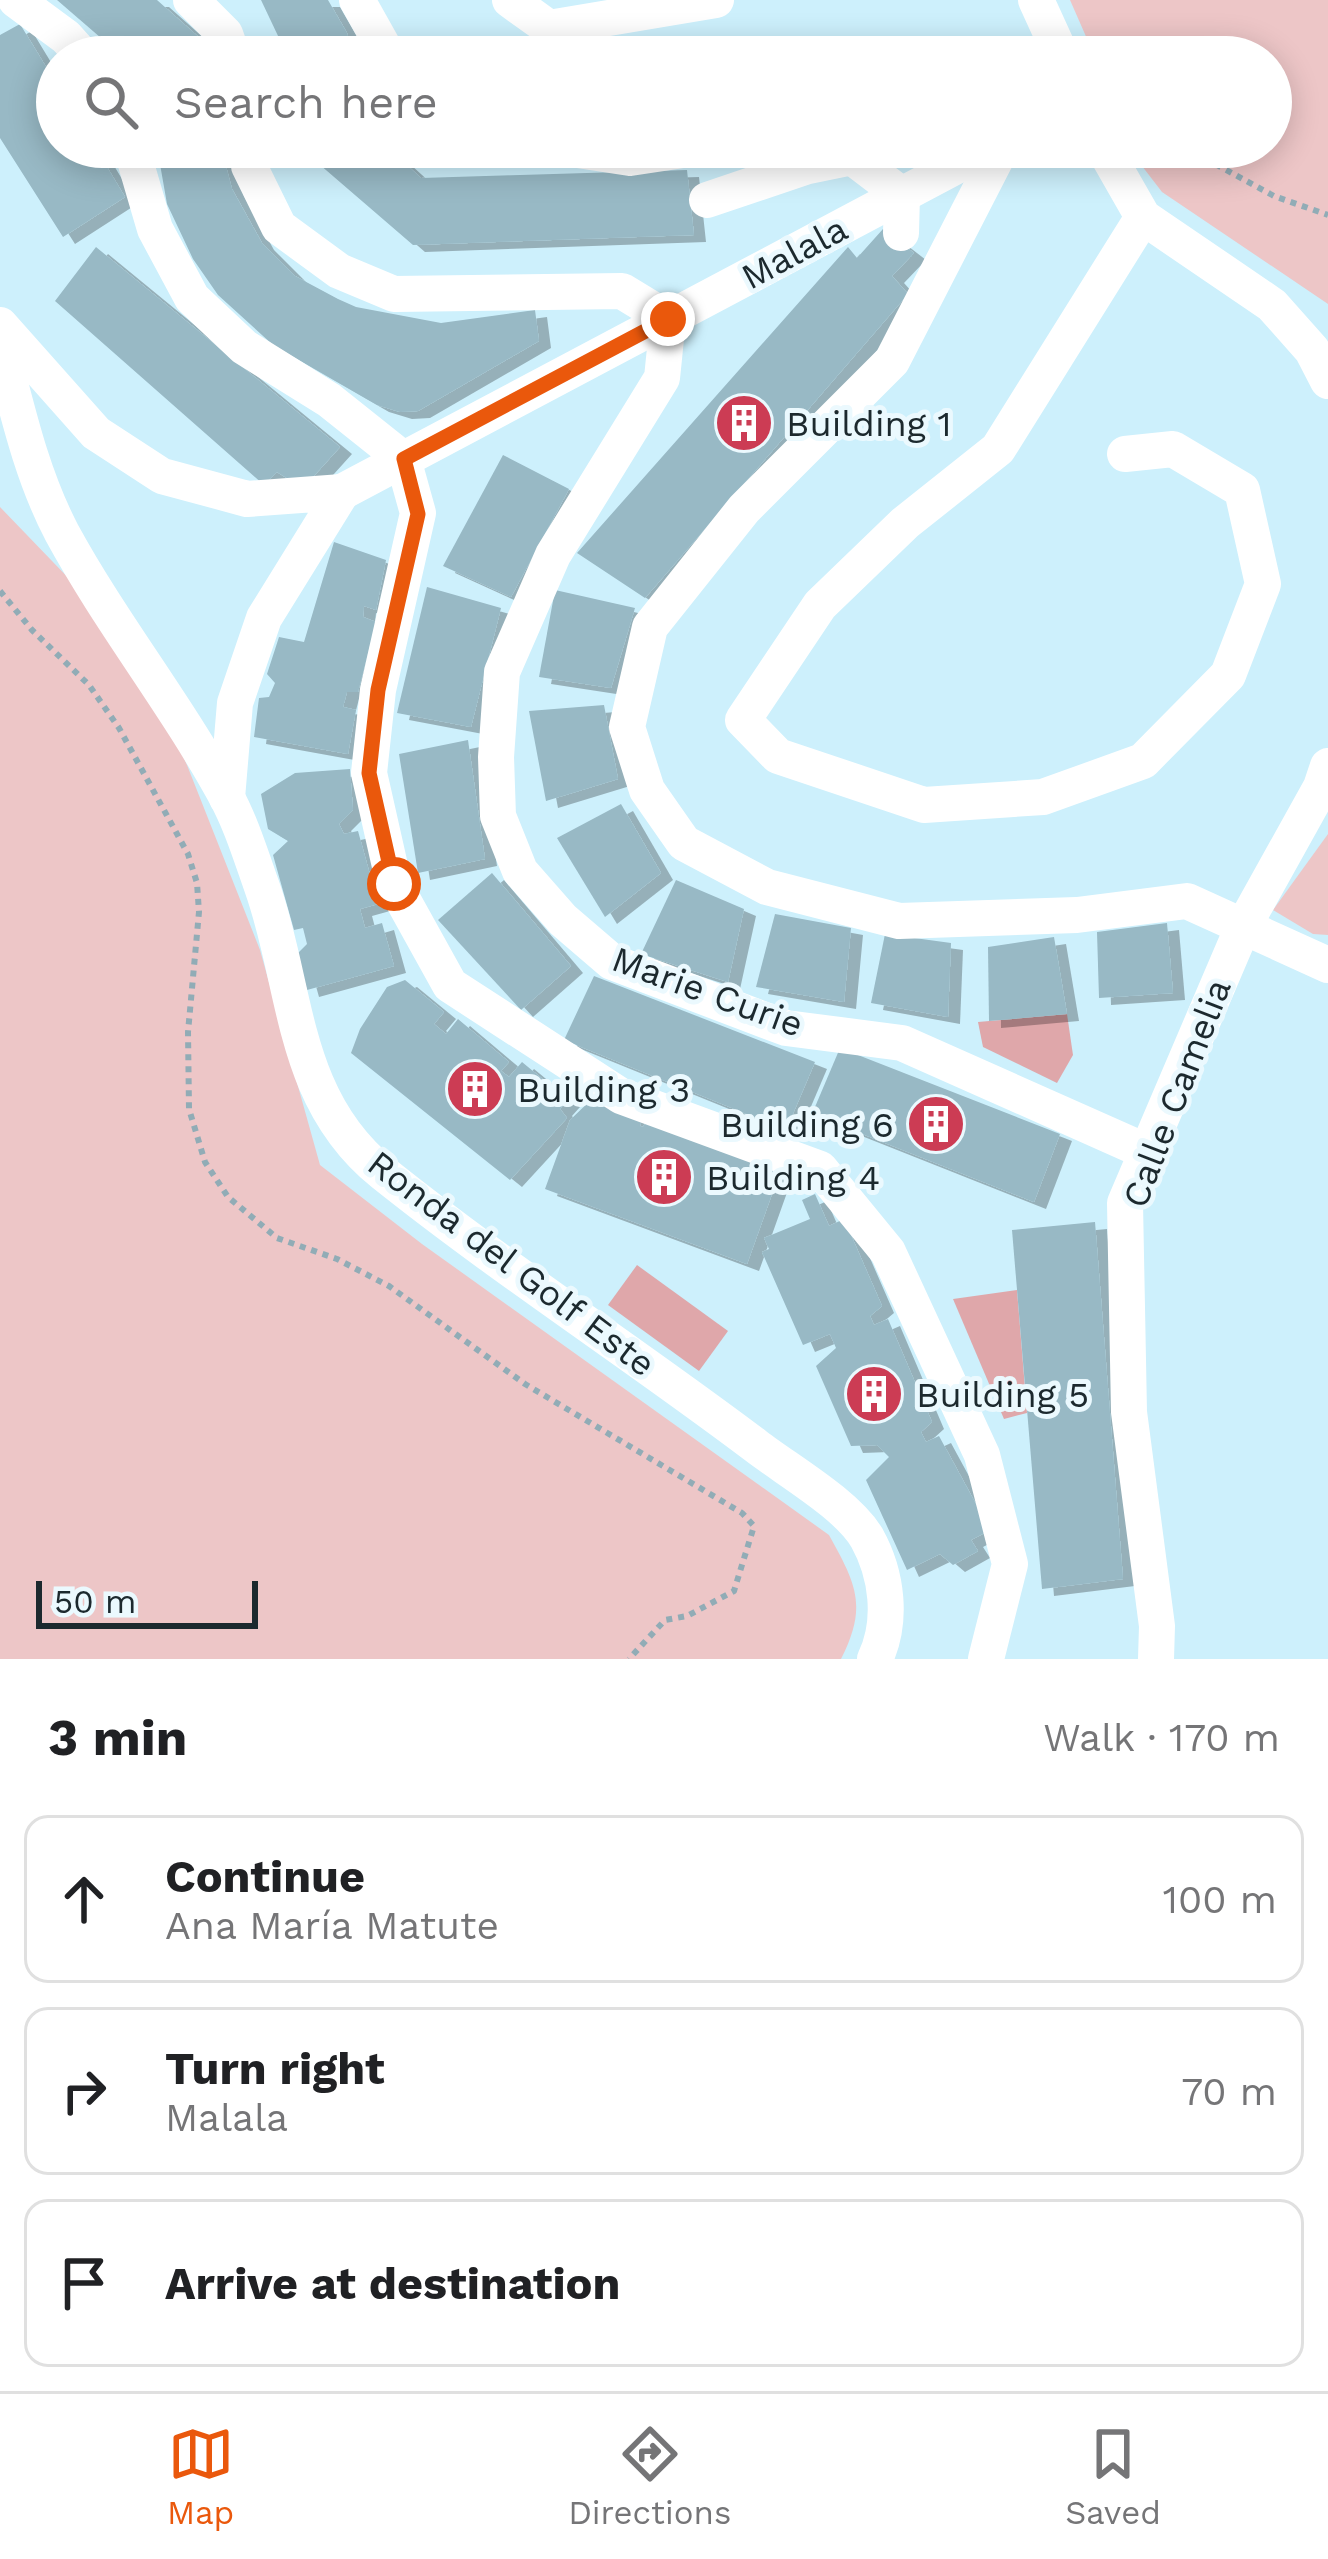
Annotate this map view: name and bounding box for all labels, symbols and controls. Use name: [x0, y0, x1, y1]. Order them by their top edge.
search box: [36, 36, 1292, 168]
icon: search: [78, 69, 144, 135]
text: Search here: [174, 76, 438, 129]
street label: Malala: [734, 208, 855, 298]
route end: [641, 292, 695, 346]
building icon: Building 1: [713, 392, 775, 454]
place label: Building 1: [786, 403, 952, 445]
route start: [367, 857, 421, 911]
street label: Marie Curie: [606, 938, 809, 1046]
street label: Calle Camelia: [1114, 973, 1240, 1214]
building icon: Building 3: [444, 1058, 506, 1120]
place label: Building 3: [517, 1069, 690, 1111]
building icon: Building 6: [905, 1093, 967, 1155]
place label: Building 6: [720, 1104, 894, 1146]
street label: Ronda del Golf Este: [360, 1142, 663, 1385]
building icon: Building 4: [633, 1146, 695, 1208]
place label: Building 4: [706, 1157, 880, 1199]
building icon: Building 5: [843, 1363, 905, 1425]
place label: Building 5: [916, 1374, 1089, 1416]
scale bar: [36, 1575, 258, 1628]
text: 50 m: [54, 1582, 136, 1621]
text: 3 min: [48, 1708, 187, 1767]
text: Walk · 170 m: [1043, 1715, 1280, 1760]
text: Continue: [165, 1850, 365, 1903]
icon: ahead: [51, 1866, 117, 1932]
text: 100 m: [1163, 1877, 1277, 1922]
text: Ana María Matute: [165, 1903, 499, 1948]
text: Turn right: [165, 2042, 385, 2095]
icon: right: [51, 2058, 117, 2124]
text: 70 m: [1181, 2069, 1277, 2114]
text: Malala: [165, 2095, 288, 2140]
icon: arrive: [51, 2250, 117, 2316]
text: Arrive at destination: [165, 2257, 620, 2310]
tab: Map: [167, 2421, 234, 2532]
tab: Directions: [568, 2421, 731, 2532]
tab: Saved: [1065, 2421, 1161, 2532]

